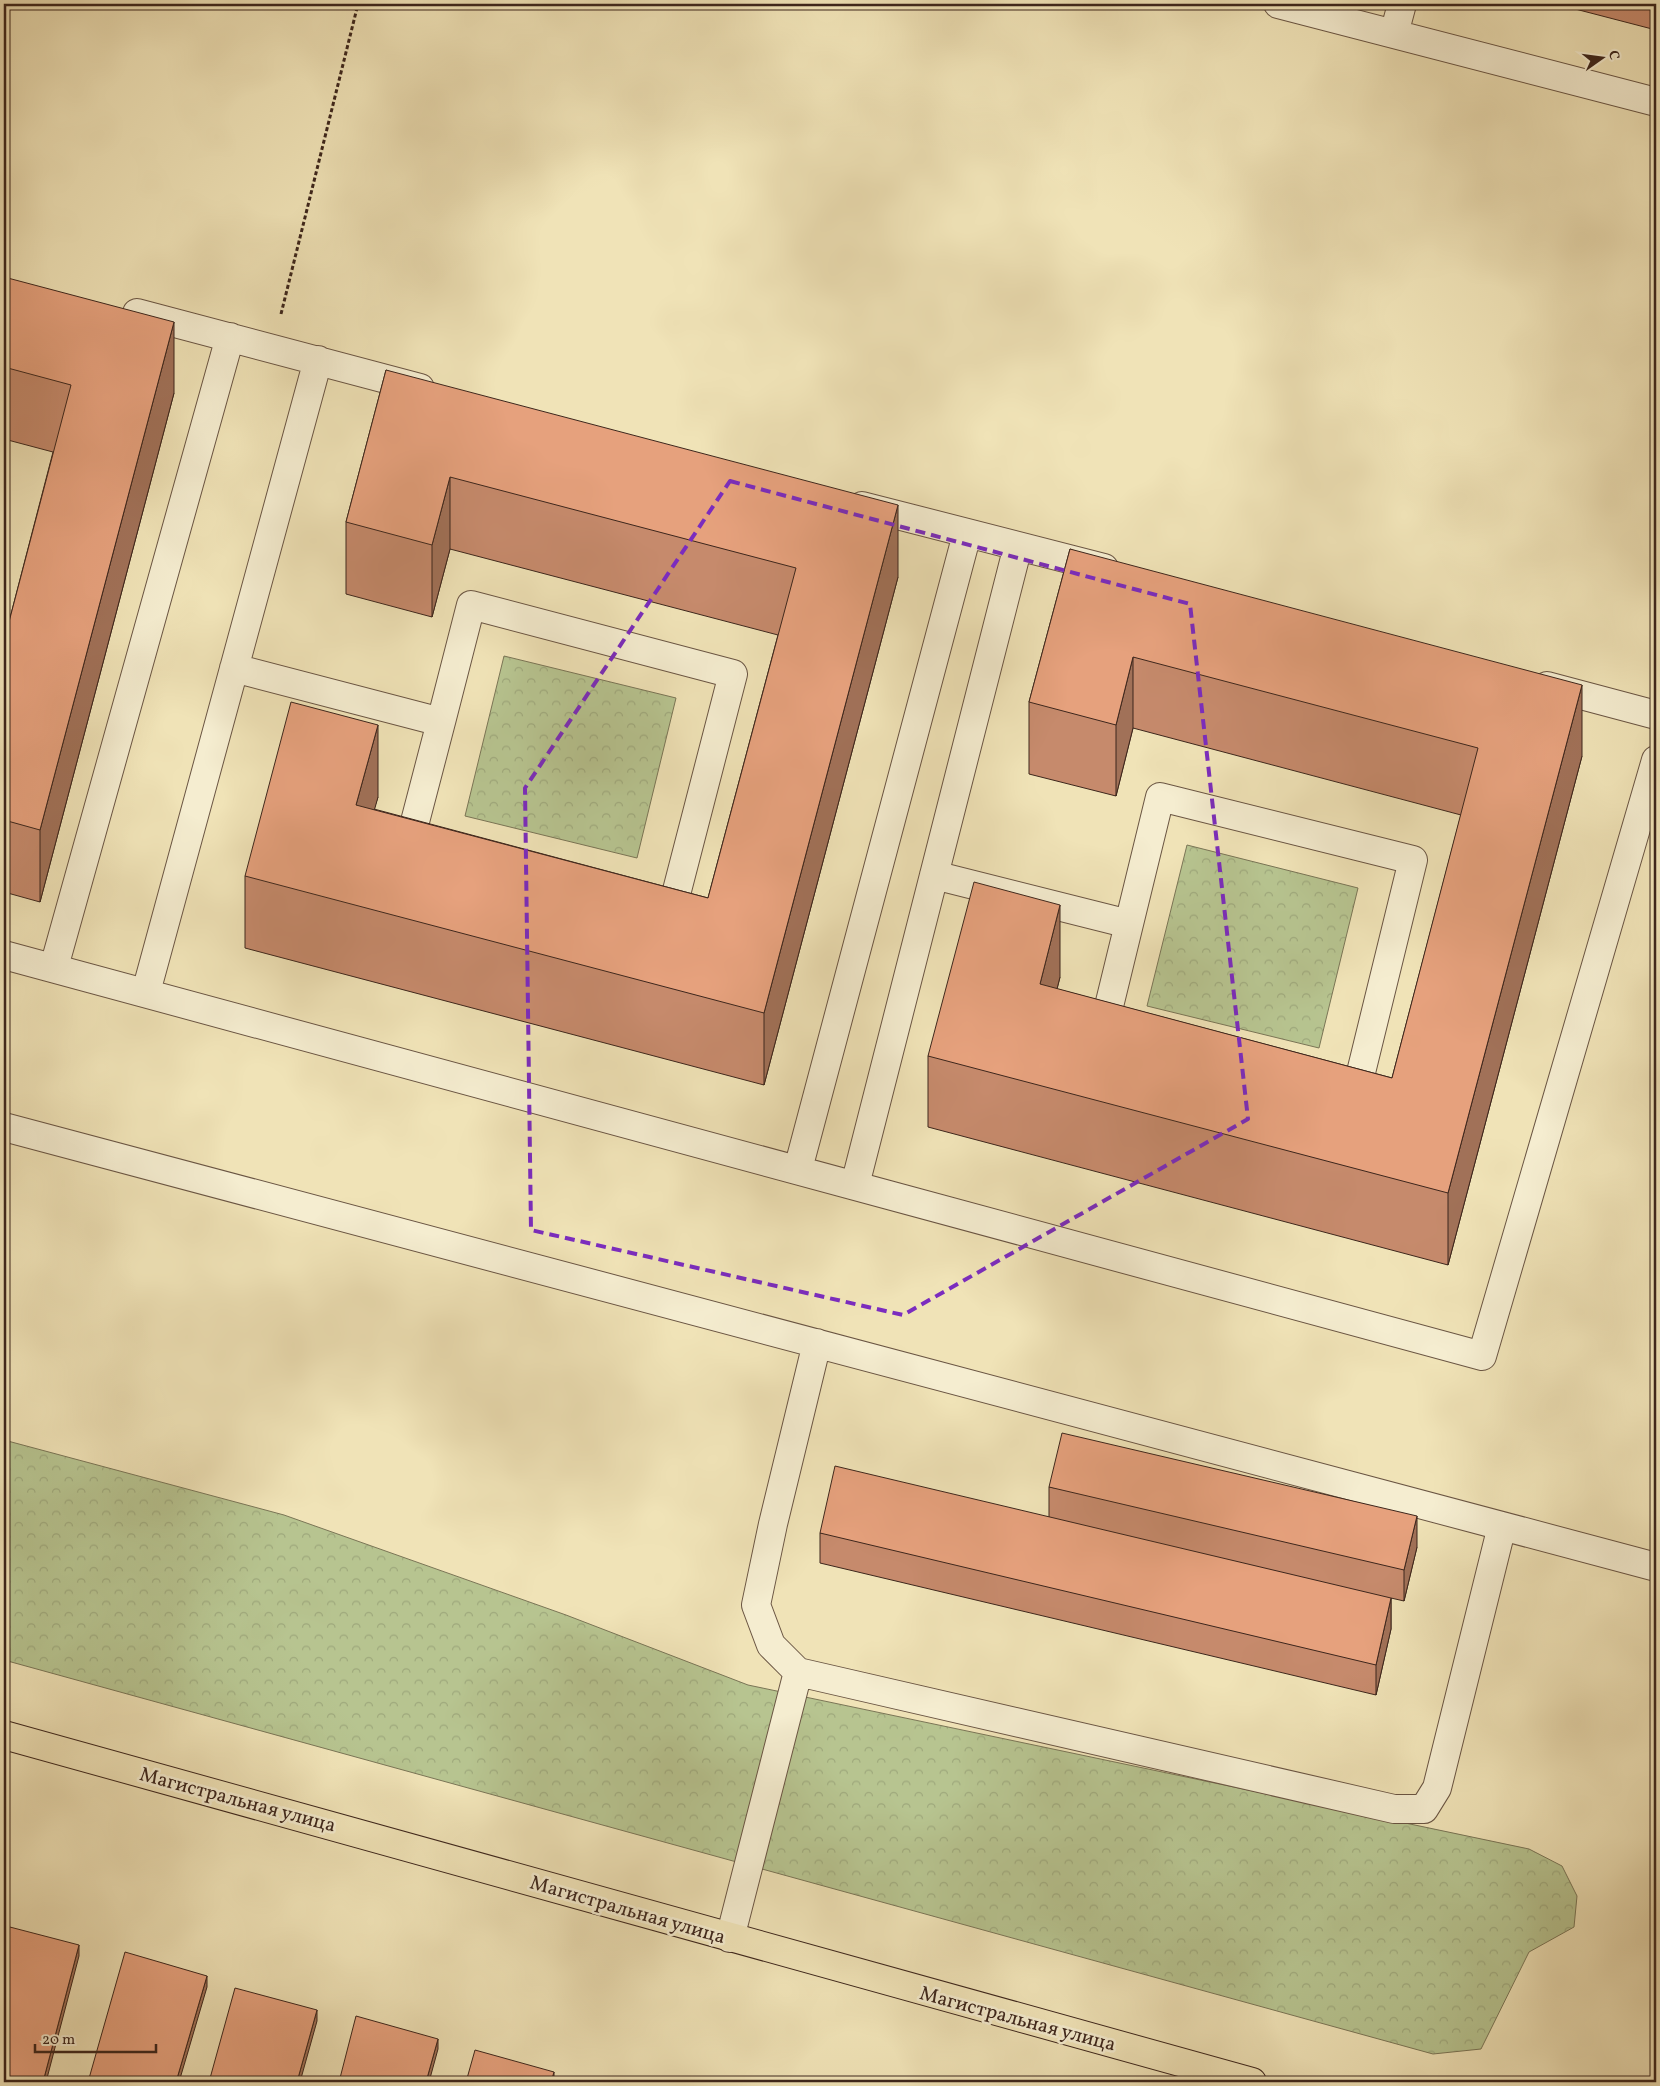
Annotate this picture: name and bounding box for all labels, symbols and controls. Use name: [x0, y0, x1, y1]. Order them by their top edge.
north arrow: [1578, 32, 1628, 82]
text: С: [1603, 49, 1623, 62]
street label: Магистральная улица: [136, 1761, 339, 1841]
street label: Магистральная улица: [526, 1870, 729, 1952]
street label: Магистральная улица: [916, 1980, 1119, 2060]
scale bar: [35, 2021, 156, 2053]
text: 20 m: [42, 2030, 75, 2051]

